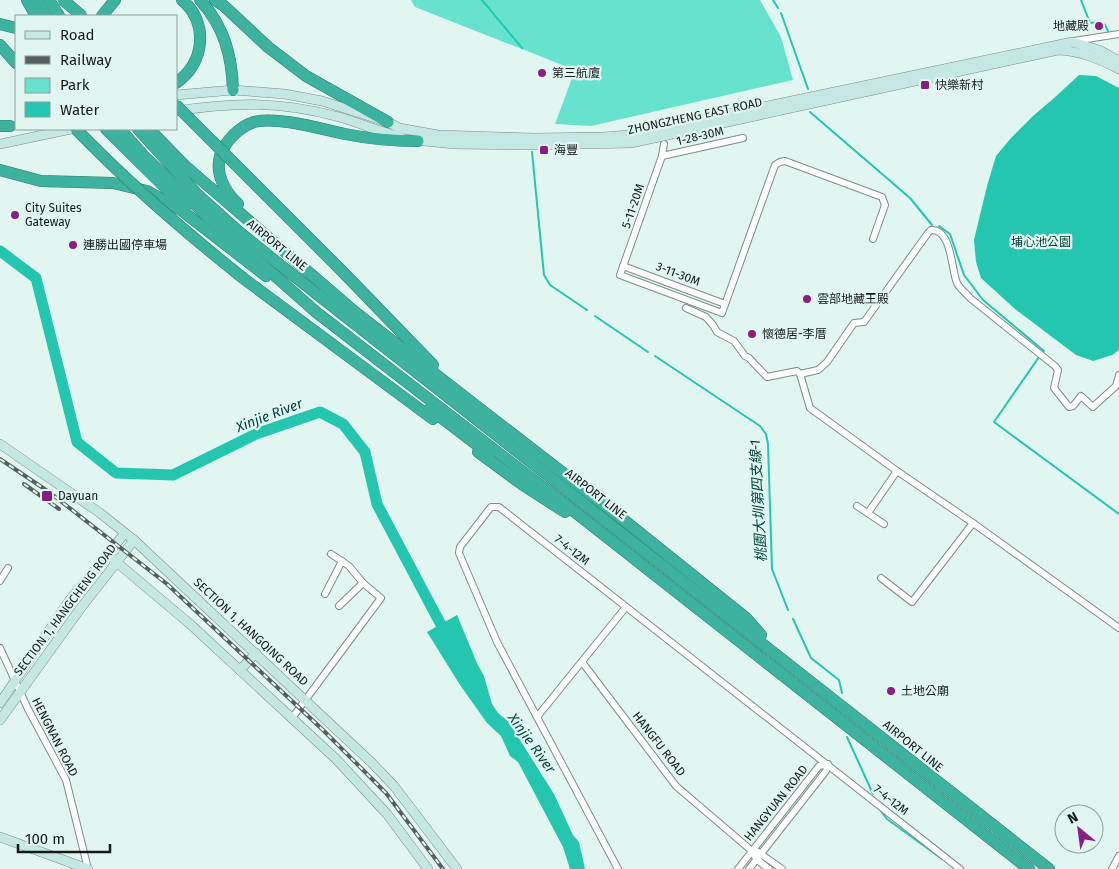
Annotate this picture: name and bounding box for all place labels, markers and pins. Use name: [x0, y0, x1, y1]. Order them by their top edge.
place label: 地藏殿: [1053, 19, 1089, 33]
marker: 地藏殿: [1093, 20, 1105, 32]
place label: 第三航廈: [552, 66, 600, 80]
marker: 第三航廈: [536, 67, 548, 79]
place label: 快樂新村: [935, 78, 984, 92]
marker: 快樂新村: [919, 79, 931, 91]
place label: 海豐: [554, 143, 578, 157]
marker: 海豐: [538, 144, 550, 156]
place label: City Suites Gateway: [25, 201, 82, 229]
marker: City Suites Gateway: [9, 209, 21, 221]
place label: 連勝出國停車場: [83, 238, 167, 252]
marker: 連勝出國停車場: [67, 239, 79, 251]
place label: 雲部地藏王殿: [817, 292, 889, 306]
marker: 雲部地藏王殿: [801, 293, 813, 305]
place label: 懷德居-李厝: [762, 327, 827, 341]
marker: 懷德居-李厝: [746, 328, 758, 340]
marker: Dayuan: [40, 489, 54, 503]
place label: Dayuan: [58, 489, 98, 503]
place label: 土地公廟: [901, 684, 949, 698]
marker: 土地公廟: [885, 685, 897, 697]

